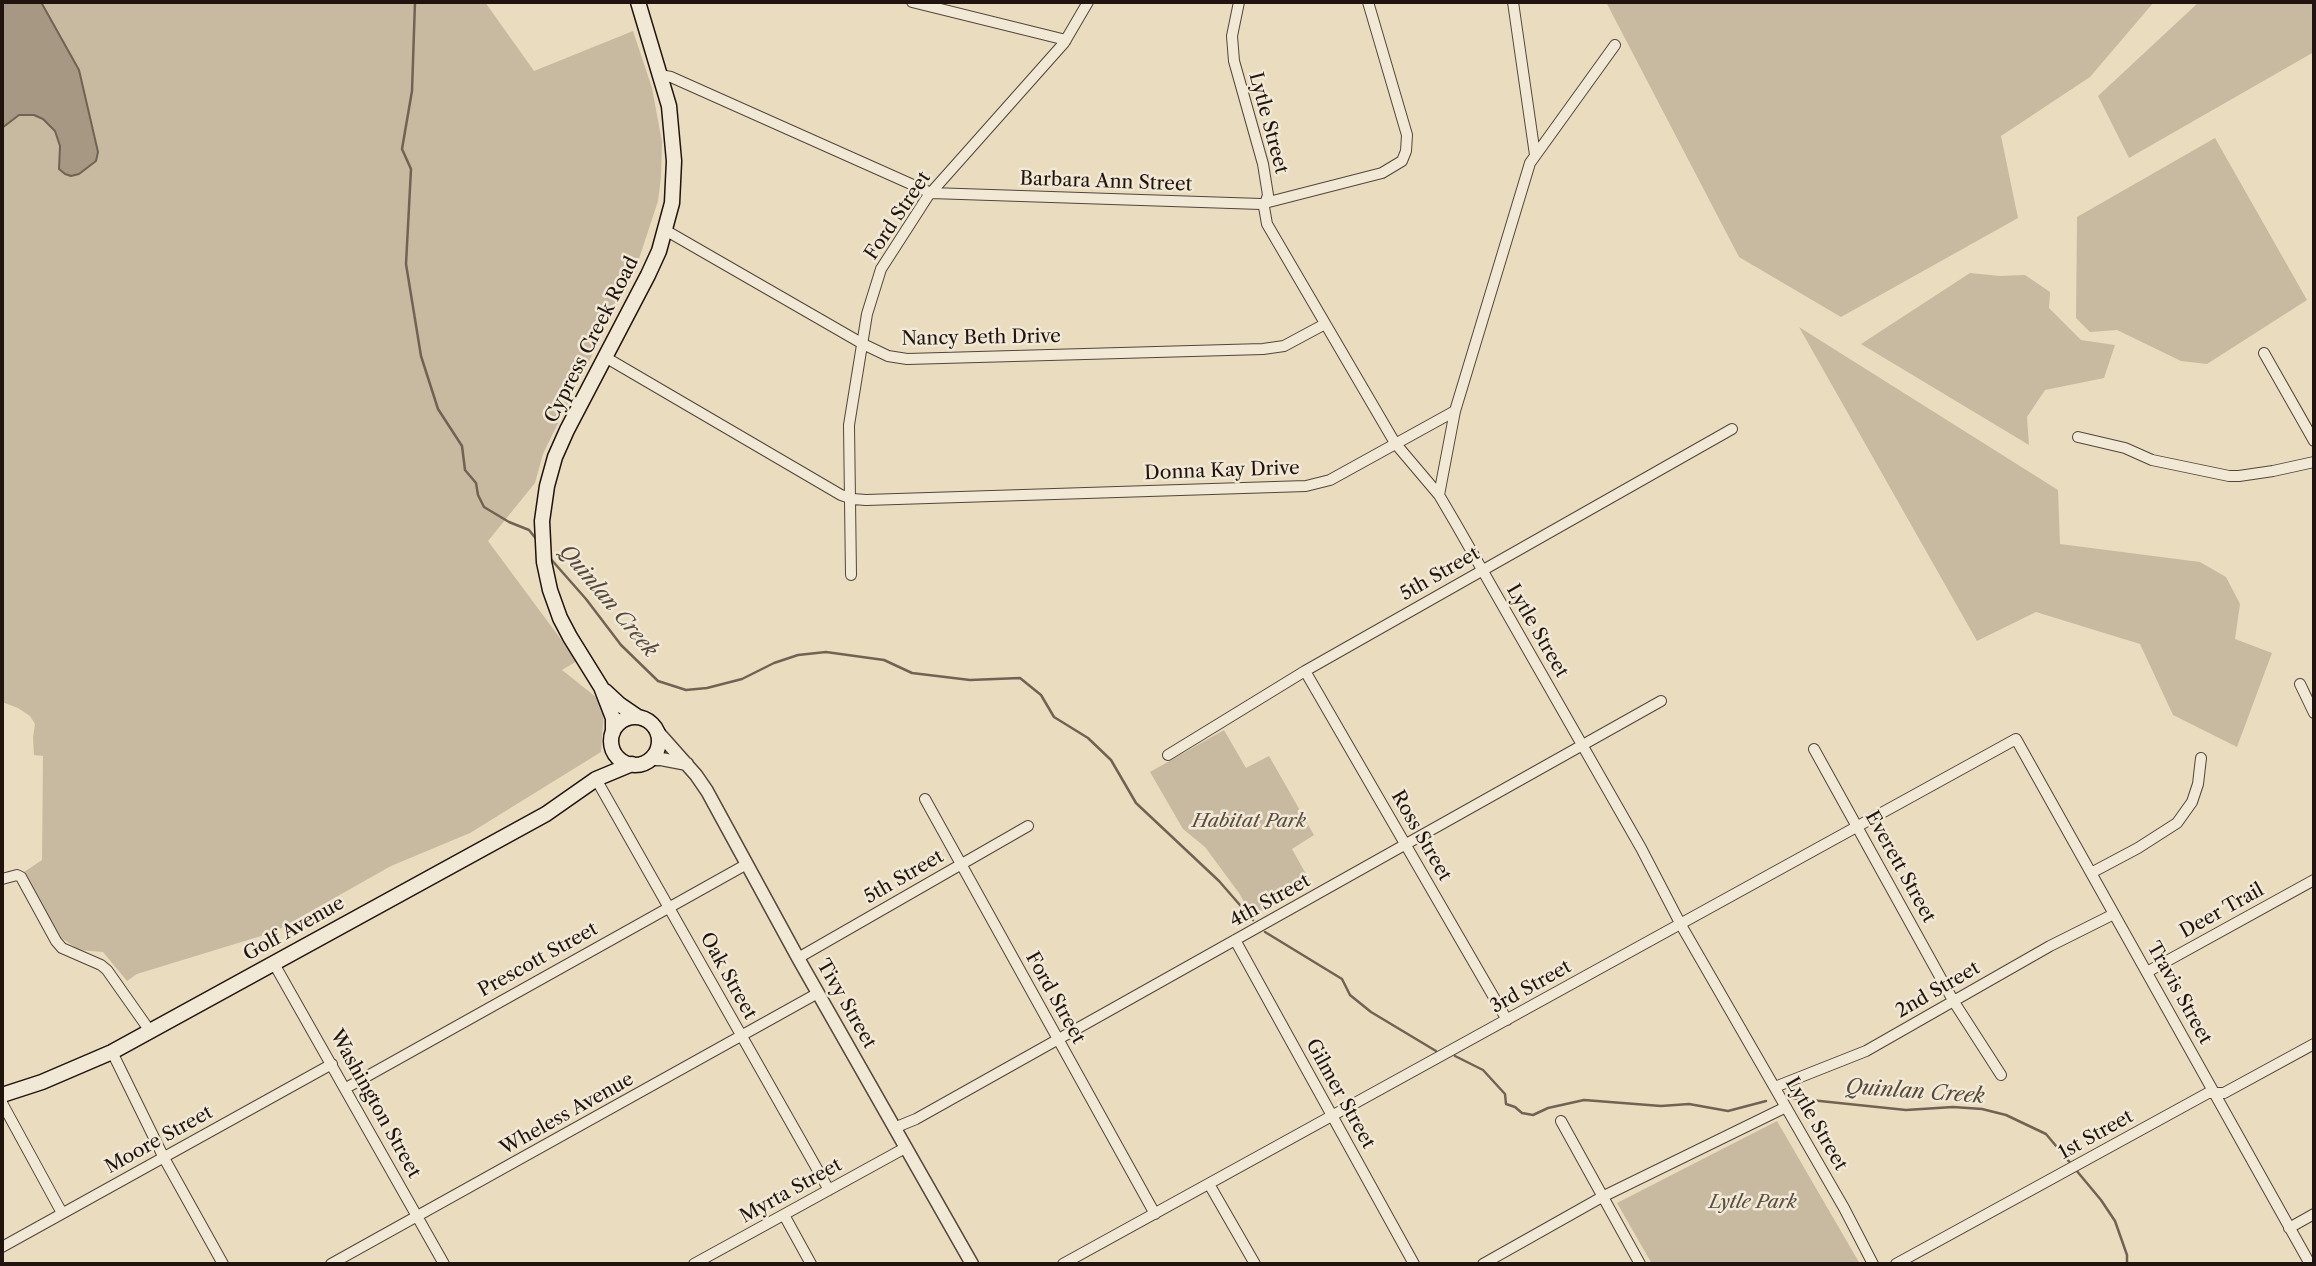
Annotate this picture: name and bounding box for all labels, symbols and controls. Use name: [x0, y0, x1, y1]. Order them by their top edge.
street label: Lytle Street: [1244, 70, 1292, 176]
street label: Ford Street: [860, 168, 936, 264]
street label: Barbara Ann Street: [1019, 168, 1193, 196]
street label: Cypress Creek Road: [540, 253, 644, 427]
street label: Nancy Beth Drive: [901, 325, 1061, 351]
street label: Donna Kay Drive: [1144, 457, 1300, 485]
water label: Quinlan Creek: [553, 539, 663, 663]
street label: 5th Street: [1396, 542, 1484, 606]
street label: Lytle Street: [1501, 580, 1573, 682]
street label: Ross Street: [1386, 787, 1456, 885]
street label: Everett Street: [1860, 807, 1940, 927]
park label: Habitat Park: [1192, 811, 1306, 833]
street label: 5th Street: [860, 845, 948, 909]
street label: 4th Street: [1226, 870, 1314, 932]
street label: Deer Trail: [2176, 879, 2268, 943]
street label: Golf Avenue: [240, 892, 348, 966]
street label: Prescott Street: [474, 918, 602, 1002]
street label: Oak Street: [695, 929, 761, 1023]
street label: Travis Street: [2141, 938, 2217, 1048]
street label: Ford Street: [1020, 948, 1090, 1048]
street label: Tivy Street: [811, 955, 881, 1053]
street label: 3rd Street: [1487, 956, 1575, 1018]
street label: 2nd Street: [1892, 957, 1984, 1023]
street label: Washington Street: [325, 1026, 425, 1182]
street label: Gilmer Street: [1300, 1035, 1380, 1153]
street label: Wheless Avenue: [496, 1068, 638, 1160]
street label: Lytle Street: [1780, 1073, 1852, 1175]
water label: Quinlan Creek: [1844, 1075, 1986, 1109]
street label: Moore Street: [101, 1101, 217, 1179]
street label: 1st Street: [2055, 1105, 2137, 1165]
street label: Myrta Street: [736, 1154, 846, 1228]
park label: Lytle Park: [1709, 1192, 1797, 1214]

